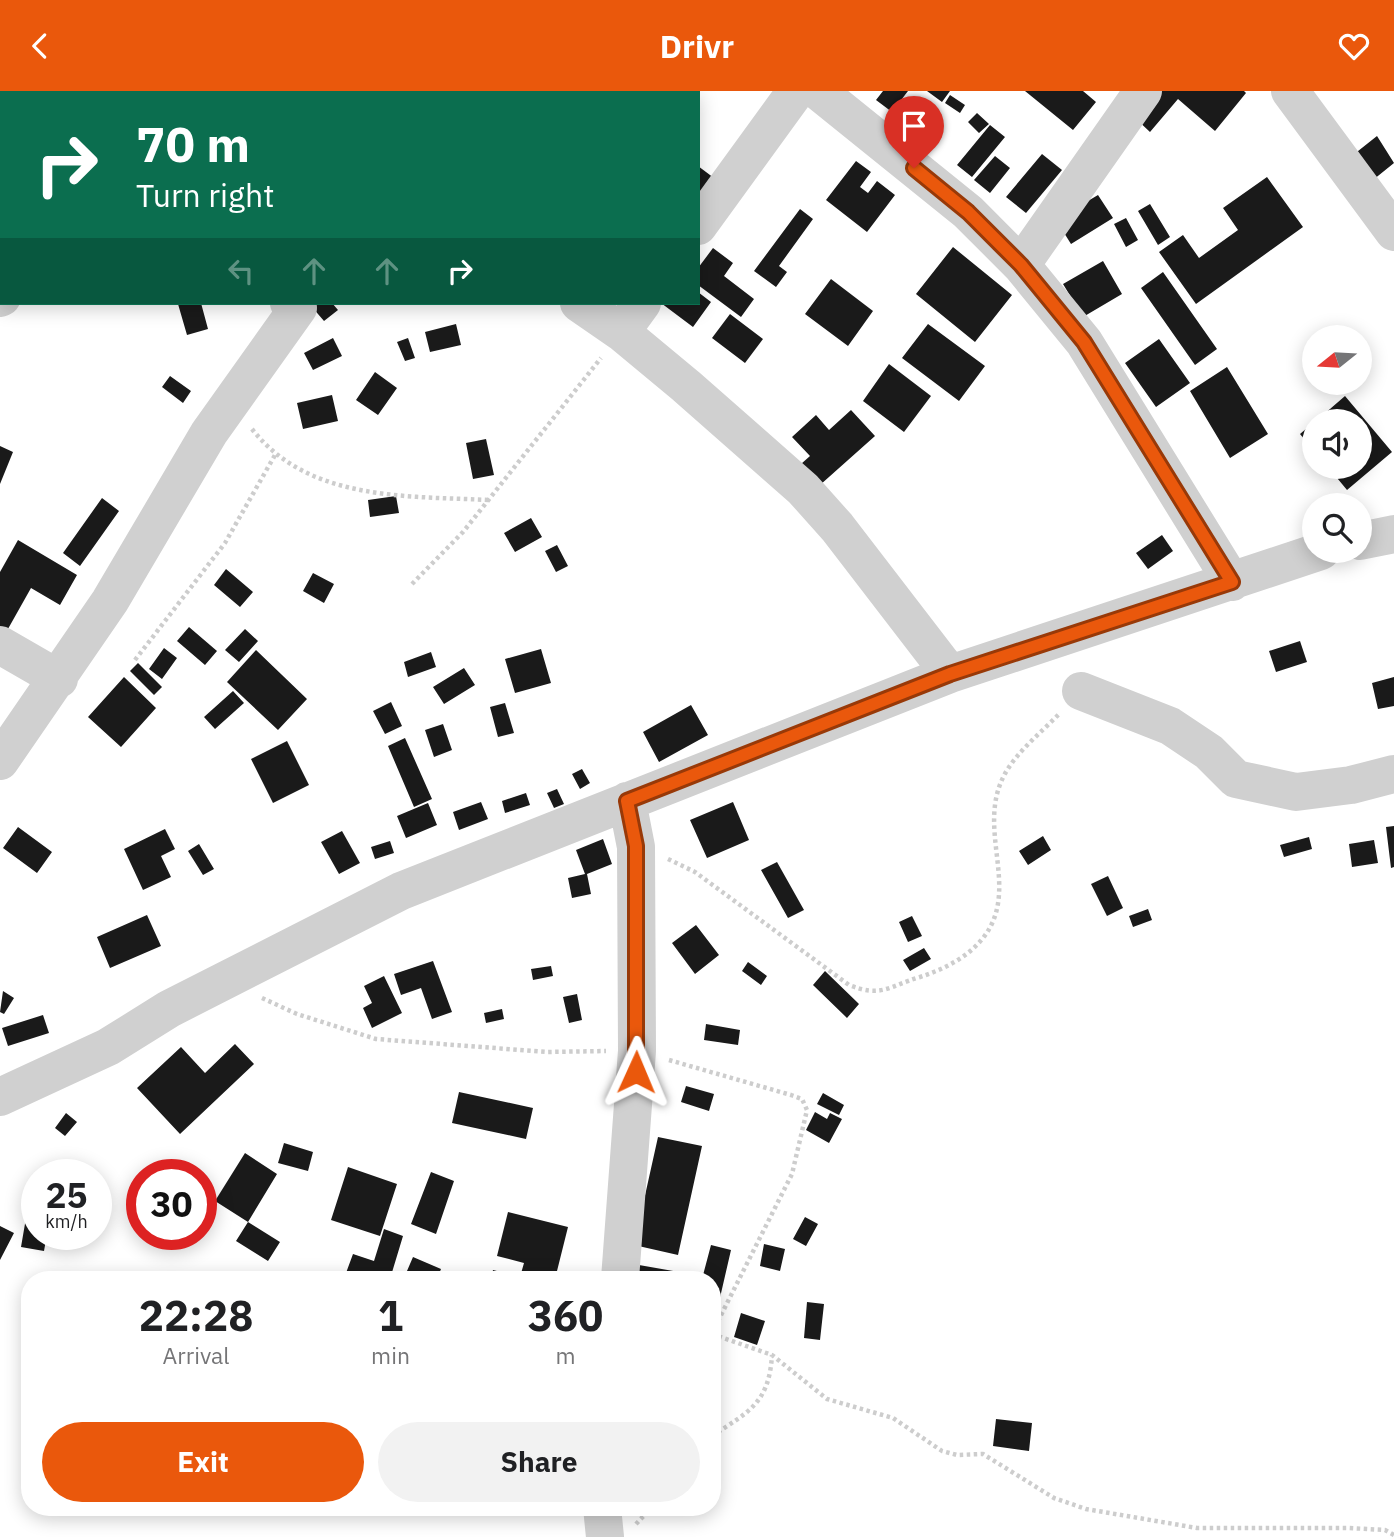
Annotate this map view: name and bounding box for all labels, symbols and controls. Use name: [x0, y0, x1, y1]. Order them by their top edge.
text: Drivr: [660, 25, 734, 67]
icon: back: [21, 27, 59, 65]
icon: heart: [1335, 27, 1373, 65]
pin: [884, 96, 944, 168]
icon: arrive: [895, 107, 933, 145]
text: 70 m: [136, 112, 250, 175]
icon: right: [21, 119, 112, 210]
text: Turn right: [136, 174, 274, 216]
icon: left: [222, 252, 260, 290]
icon: ahead: [295, 252, 333, 290]
icon: ahead: [368, 252, 406, 290]
icon: right: [441, 252, 479, 290]
north arrow: [1302, 325, 1372, 395]
map controls: [1302, 325, 1372, 563]
button: sound: [1302, 409, 1372, 479]
button: search: [1302, 493, 1372, 563]
position arrow: [599, 1035, 673, 1109]
speed limit sign: 30: [126, 1159, 217, 1250]
text: 25: [45, 1172, 88, 1218]
text: km/h: [45, 1210, 88, 1233]
text: 22:28: [139, 1288, 253, 1343]
text: 1: [378, 1288, 403, 1343]
text: 360: [528, 1288, 603, 1343]
text: Arrival: [163, 1340, 230, 1370]
text: min: [371, 1340, 410, 1370]
text: m: [555, 1340, 576, 1370]
button: Exit: [42, 1422, 364, 1502]
button: Share: [378, 1422, 700, 1502]

